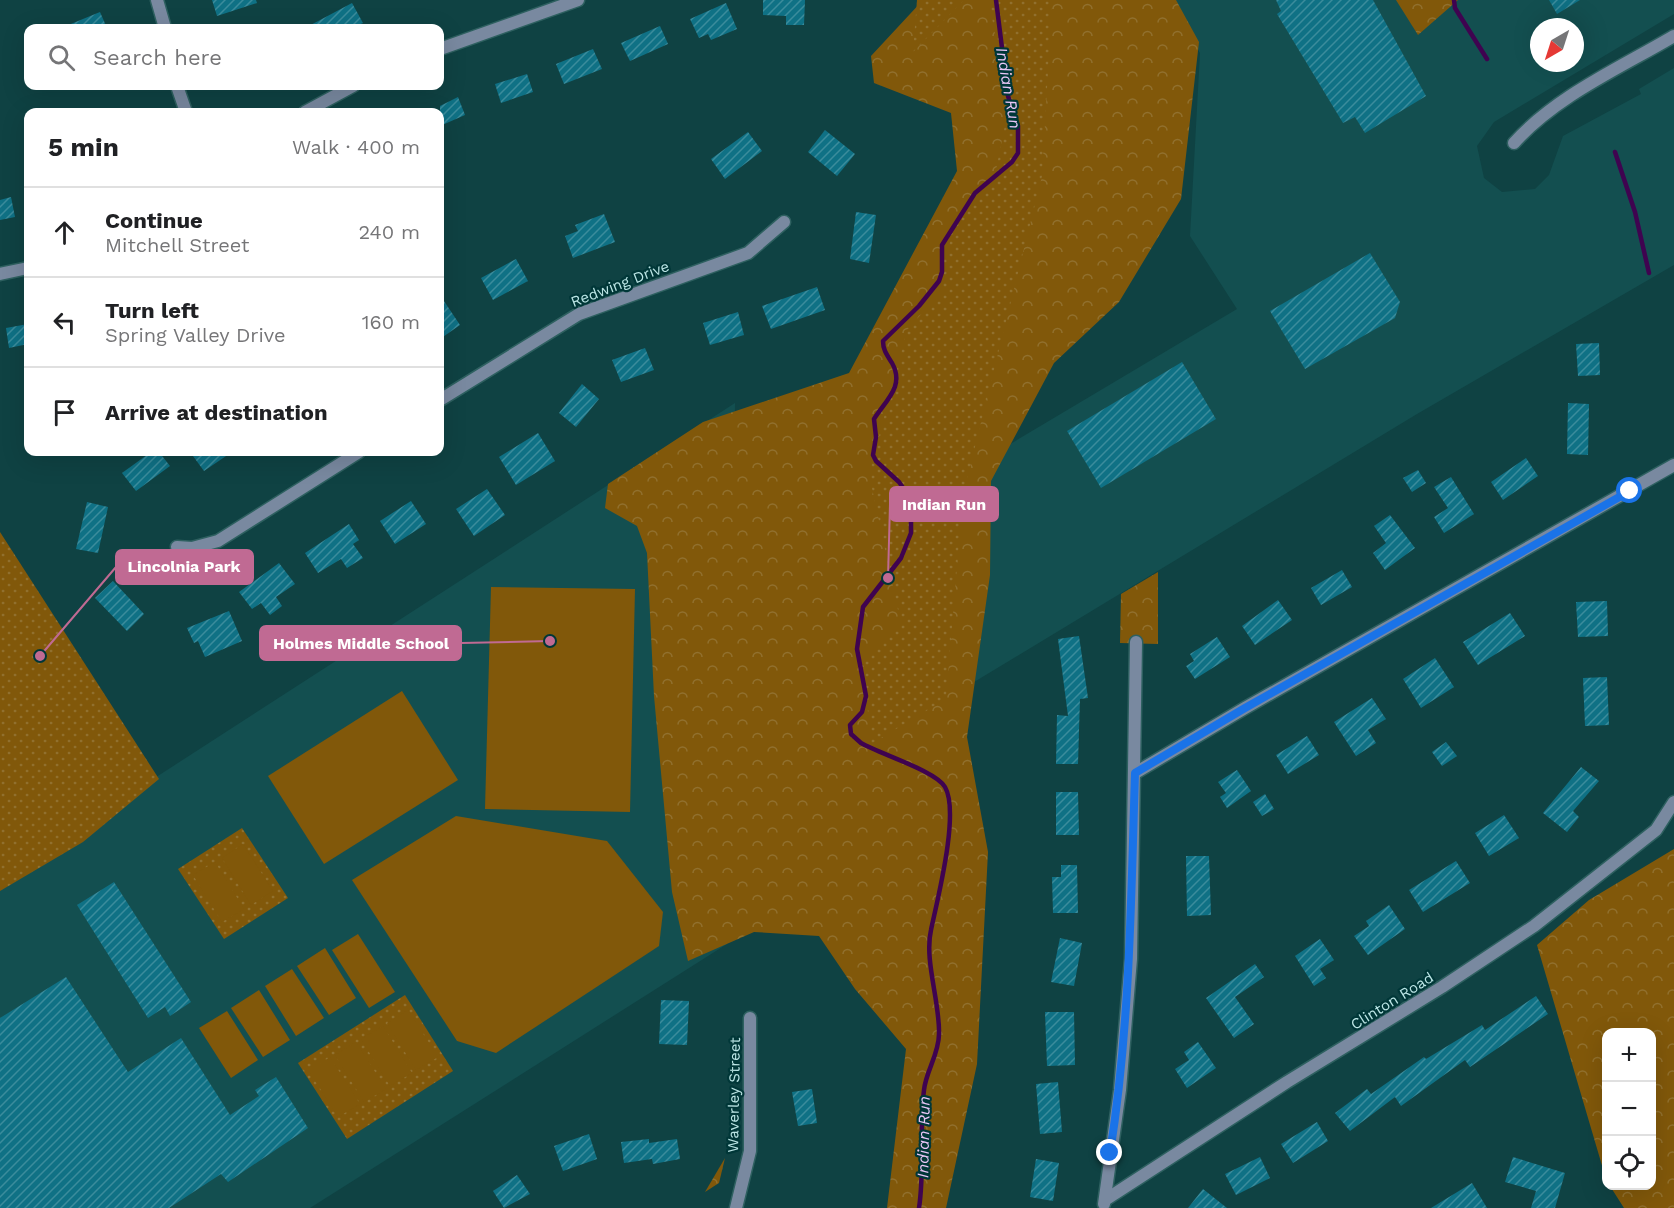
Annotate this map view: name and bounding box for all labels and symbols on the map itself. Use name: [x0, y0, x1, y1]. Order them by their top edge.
north arrow: [1530, 18, 1584, 72]
water label: Indian Run: [992, 46, 1025, 130]
street label: Redwing Drive: [568, 257, 672, 311]
route start: [1616, 477, 1642, 503]
callout: Indian Run: [890, 487, 998, 521]
text: Indian Run: [902, 495, 986, 514]
callout: Lincolnia Park: [116, 550, 253, 584]
text: Lincolnia Park: [127, 557, 241, 576]
callout: Holmes Middle School: [260, 626, 461, 660]
text: Holmes Middle School: [273, 634, 450, 653]
street label: Clinton Road: [1347, 968, 1437, 1034]
street label: Waverley Street: [724, 1037, 744, 1153]
water label: Indian Run: [913, 1096, 934, 1178]
route end: [1096, 1139, 1122, 1165]

